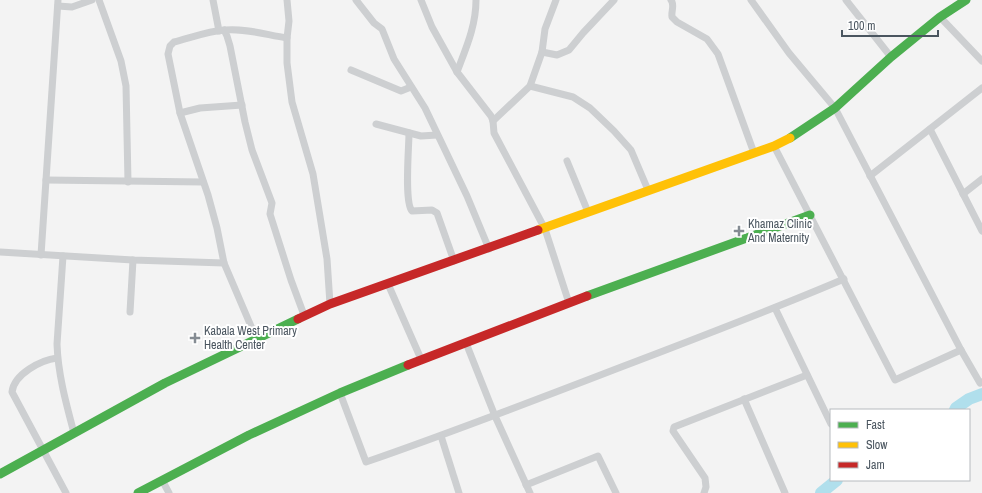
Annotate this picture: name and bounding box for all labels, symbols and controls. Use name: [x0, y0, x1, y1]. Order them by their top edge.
scale bar: [842, 12, 938, 38]
text: 100 m: [848, 18, 875, 34]
place label: Khamaz Clinic And Maternity: [747, 216, 812, 246]
marker: Khamaz Clinic And Maternity: [733, 225, 745, 237]
place label: Kabala West Primary Health Center: [204, 323, 297, 353]
marker: Kabala West Primary Health Center: [189, 332, 201, 344]
legend: [830, 409, 970, 481]
text: Fast: [866, 417, 885, 433]
text: Slow: [866, 437, 888, 453]
text: Jam: [866, 457, 885, 473]

